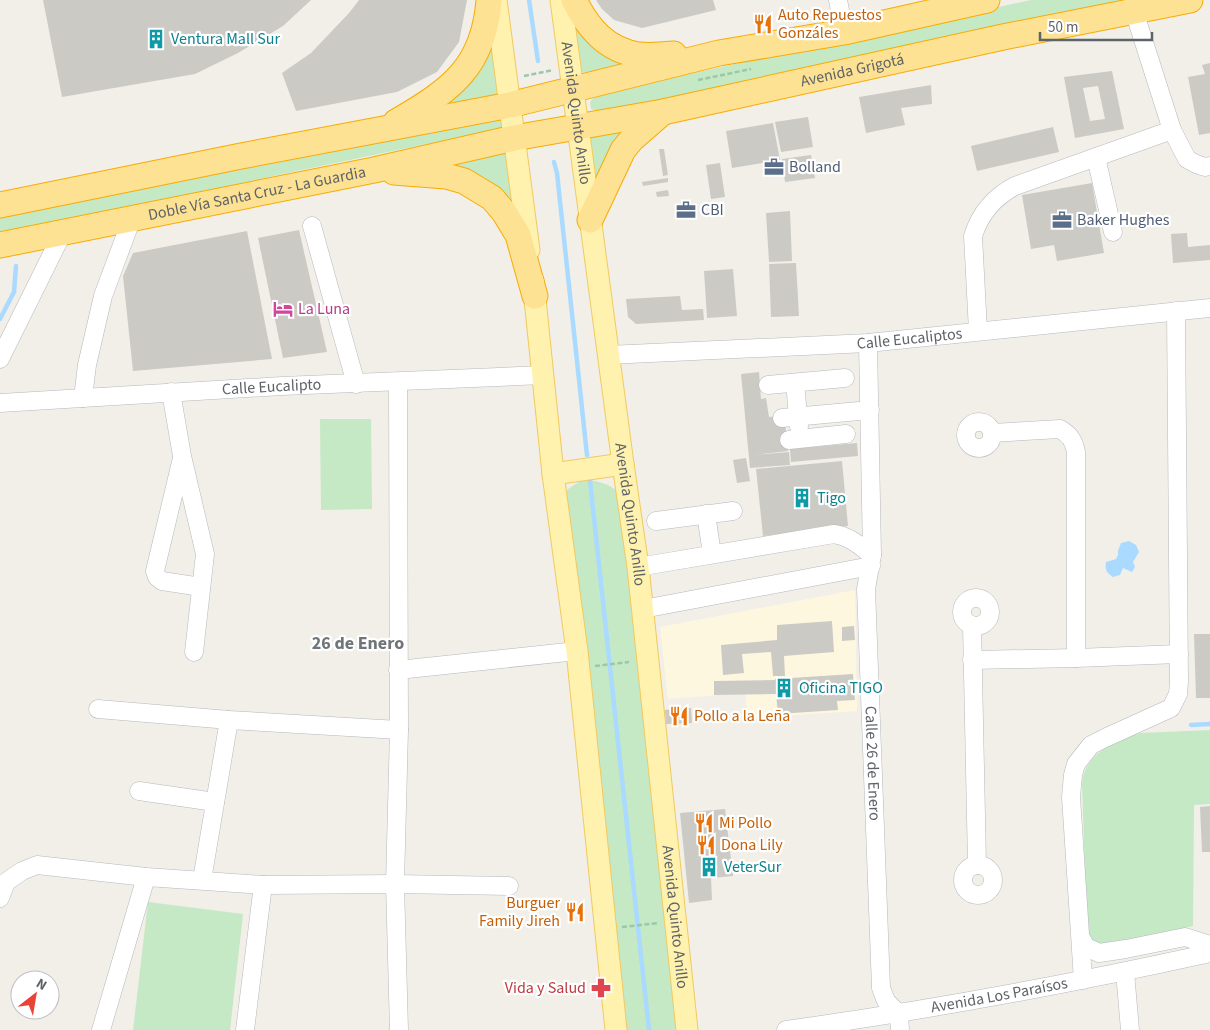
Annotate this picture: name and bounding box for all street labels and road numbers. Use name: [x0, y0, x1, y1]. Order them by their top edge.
street label: Avenida Quinto Anillo: [556, 40, 597, 186]
street label: Avenida Grigotá: [798, 48, 906, 92]
street label: Doble Vía Santa Cruz - La Guardia: [146, 161, 368, 226]
street label: Calle Eucaliptos: [856, 322, 964, 355]
street label: Calle Eucalipto: [221, 373, 322, 401]
street label: Avenida Quinto Anillo: [609, 441, 651, 587]
street label: Calle 26 de Enero: [859, 705, 886, 821]
street label: Avenida Quinto Anillo: [656, 844, 694, 990]
street label: Avenida Los Paraísos: [929, 972, 1070, 1018]

